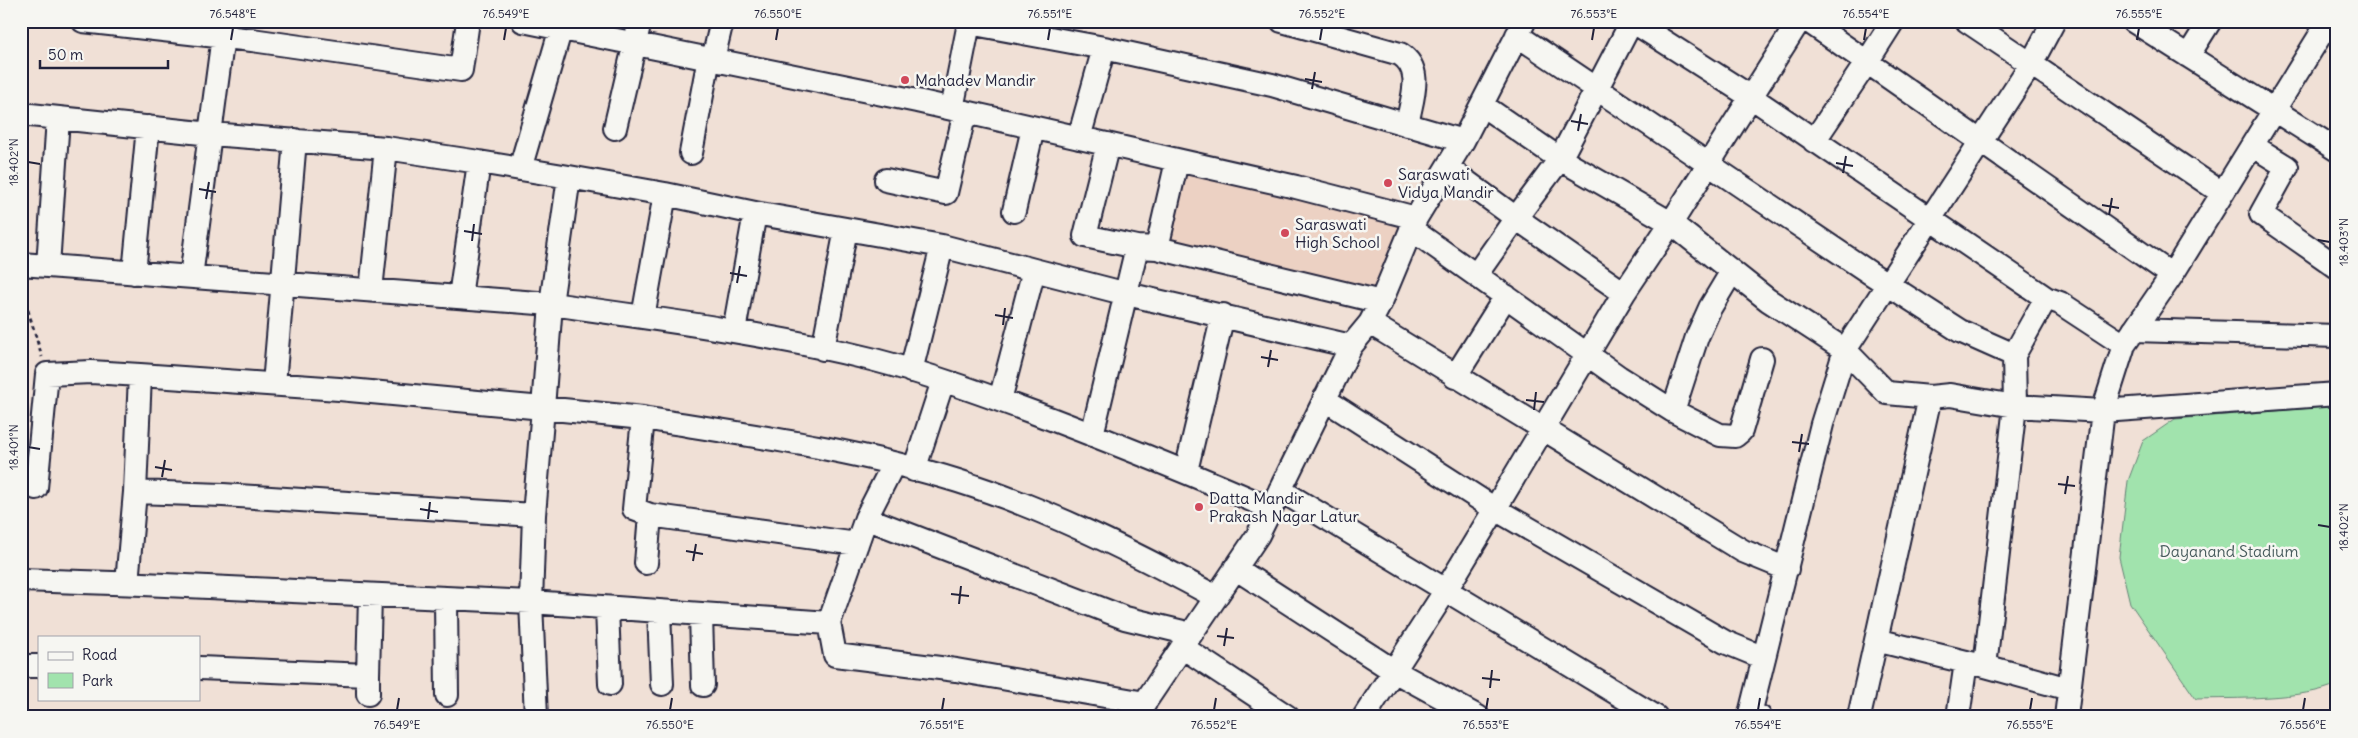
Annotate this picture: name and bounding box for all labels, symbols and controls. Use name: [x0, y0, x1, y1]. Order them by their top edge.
text: 76.548°E: [210, 6, 256, 21]
text: 76.549°E: [483, 6, 529, 21]
text: 76.550°E: [754, 6, 802, 21]
text: 76.551°E: [1028, 6, 1072, 21]
text: 76.552°E: [1299, 6, 1345, 21]
text: 76.553°E: [1571, 6, 1617, 21]
text: 76.554°E: [1843, 6, 1889, 21]
text: 76.555°E: [2116, 6, 2162, 21]
scale bar: [40, 38, 168, 70]
text: 50 m: [48, 45, 83, 64]
place label: Mahadev Mandir: [915, 70, 1036, 90]
marker: Mahadev Mandir: [899, 74, 911, 86]
text: 18.402°N: [6, 138, 21, 186]
place label: Saraswati Vidya Mandir: [1398, 164, 1494, 202]
marker: Saraswati Vidya Mandir: [1382, 177, 1394, 189]
place label: Saraswati High School: [1295, 214, 1380, 252]
text: 18.403°N: [2336, 218, 2351, 266]
marker: Saraswati High School: [1279, 227, 1291, 239]
text: 18.401°N: [6, 424, 21, 470]
place label: Datta Mandir Prakash Nagar Latur: [1209, 488, 1359, 526]
marker: Datta Mandir Prakash Nagar Latur: [1193, 501, 1205, 513]
text: 18.402°N: [2336, 503, 2351, 551]
park label: Dayanand Stadium: [2160, 541, 2298, 561]
legend: [38, 636, 200, 700]
text: Road: [82, 645, 117, 664]
text: Park: [82, 671, 113, 690]
text: 76.549°E: [374, 717, 420, 732]
text: 76.550°E: [646, 717, 694, 732]
text: 76.551°E: [920, 717, 964, 732]
text: 76.552°E: [1191, 717, 1237, 732]
text: 76.553°E: [1463, 717, 1509, 732]
text: 76.554°E: [1735, 717, 1781, 732]
text: 76.555°E: [2007, 717, 2053, 732]
text: 76.556°E: [2280, 717, 2326, 732]

